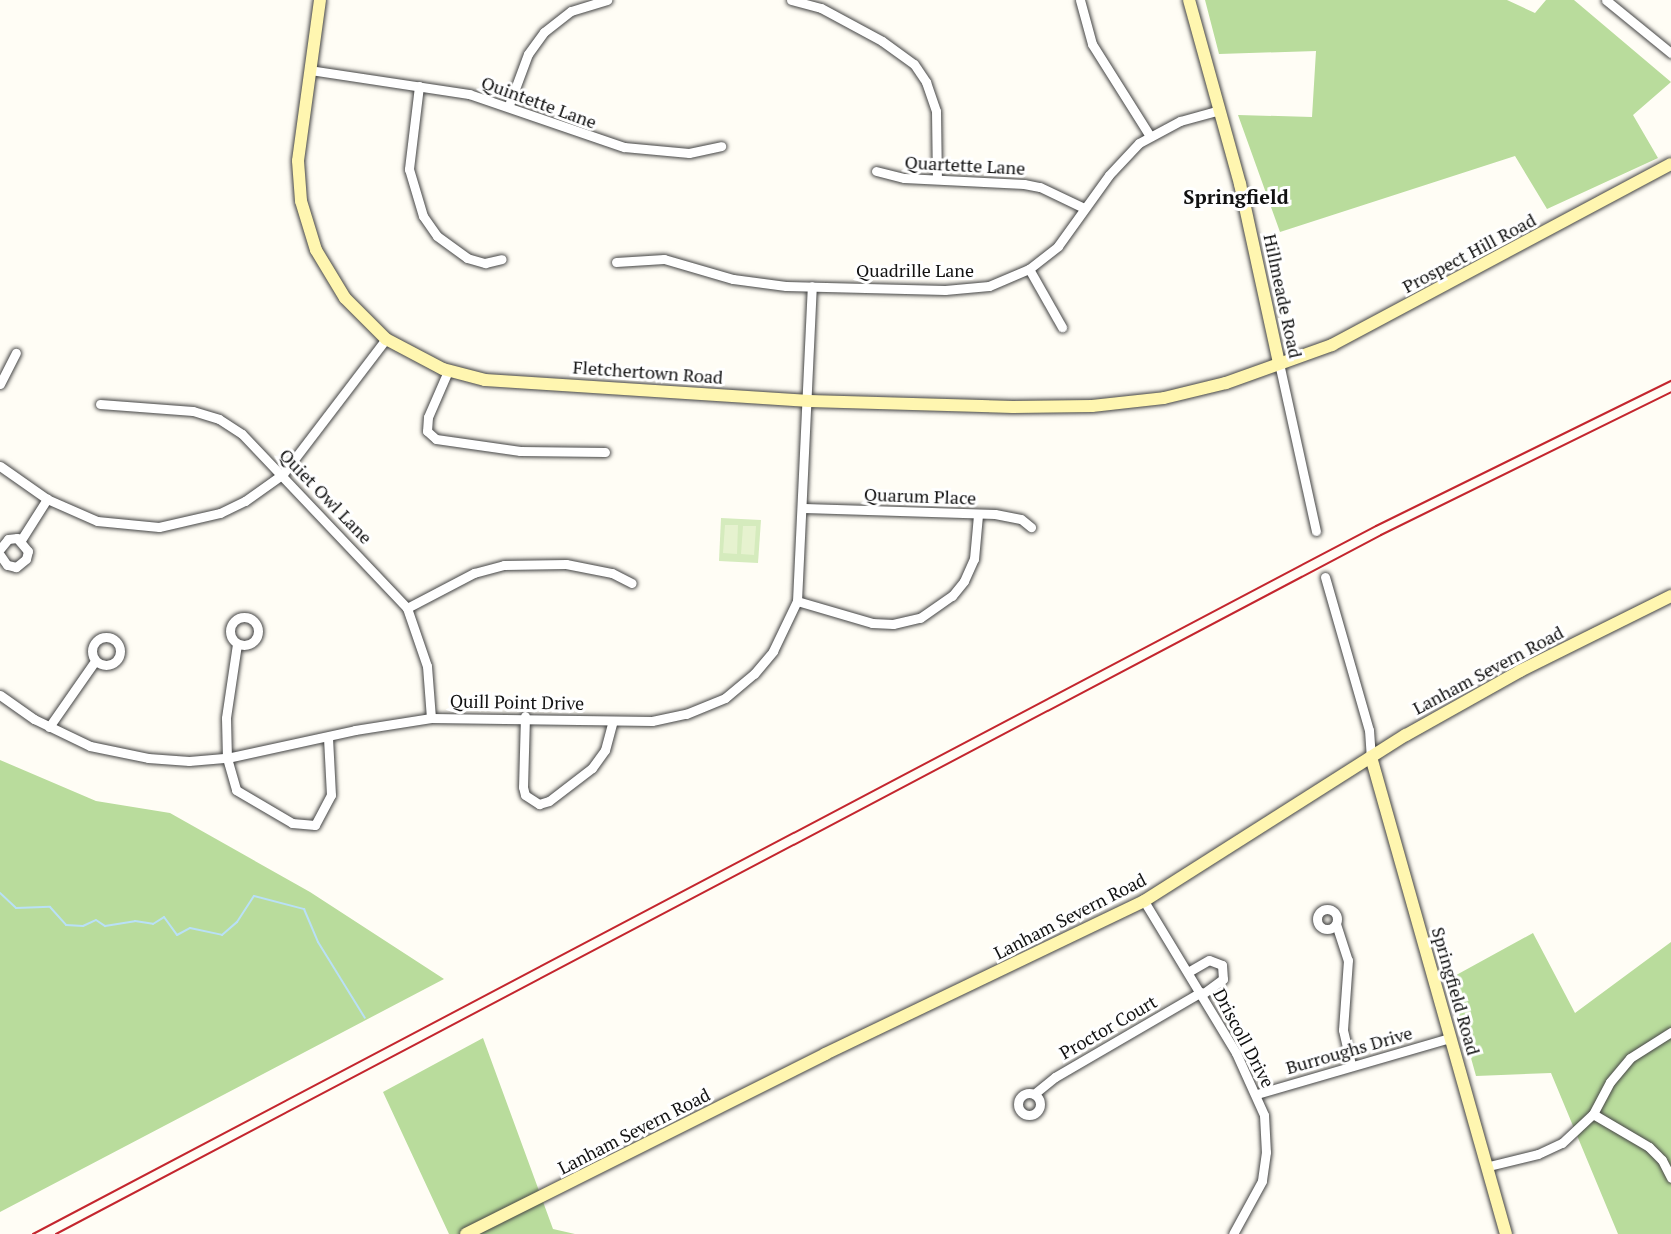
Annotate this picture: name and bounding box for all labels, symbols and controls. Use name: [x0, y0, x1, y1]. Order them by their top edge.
street label: Quintette Lane: [478, 71, 600, 133]
street label: Quartette Lane: [904, 151, 1026, 179]
district label: Springfield: [1183, 184, 1289, 208]
street label: Prospect Hill Road: [1399, 209, 1539, 297]
street label: Hillmeade Road: [1259, 232, 1307, 360]
street label: Quadrille Lane: [856, 259, 974, 281]
street label: Fletchertown Road: [572, 356, 724, 388]
street label: Quiet Owl Lane: [275, 444, 377, 548]
street label: Quarum Place: [864, 483, 976, 509]
street label: Lanham Severn Road: [1409, 621, 1567, 719]
street label: Quill Point Drive: [450, 690, 584, 714]
street label: Lanham Severn Road: [990, 868, 1150, 964]
street label: Springfield Road: [1427, 925, 1485, 1057]
street label: Driscoll Drive: [1209, 985, 1279, 1091]
street label: Proctor Court: [1055, 990, 1161, 1064]
street label: Burroughs Drive: [1283, 1022, 1415, 1078]
street label: Lanham Severn Road: [554, 1083, 714, 1179]

